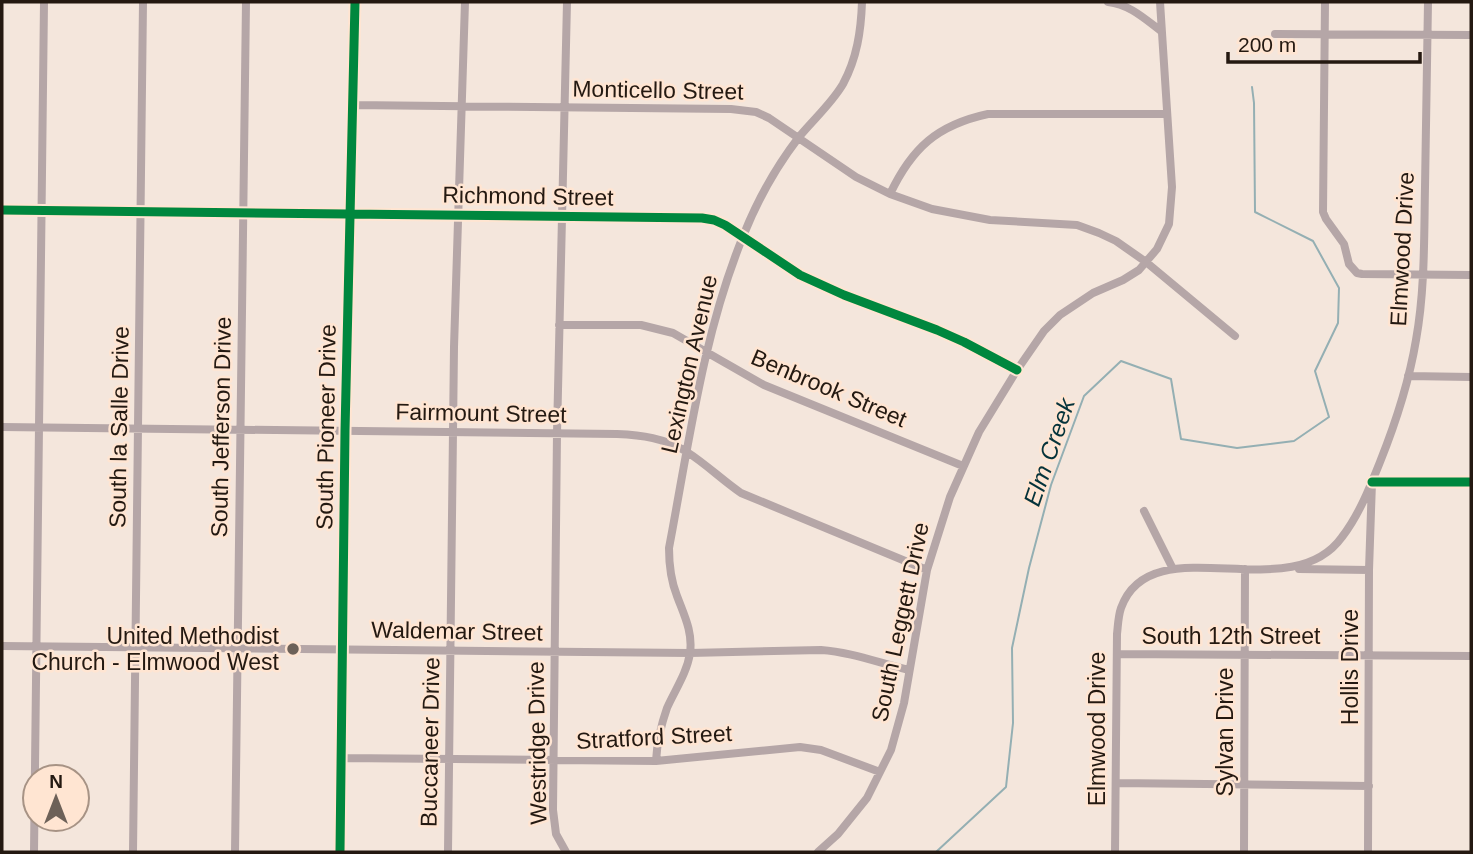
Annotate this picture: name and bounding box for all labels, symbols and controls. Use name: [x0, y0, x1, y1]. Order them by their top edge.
scale bar: [1228, 21, 1420, 65]
text: 200 m: [1238, 33, 1296, 56]
street label: Monticello Street: [572, 76, 744, 105]
street label: Elmwood Drive: [1385, 171, 1419, 327]
street label: Richmond Street: [442, 182, 614, 211]
street label: Lexington Avenue: [656, 272, 722, 456]
street label: South Jefferson Drive: [206, 316, 236, 538]
street label: South Pioneer Drive: [311, 324, 341, 530]
street label: South la Salle Drive: [104, 326, 134, 528]
street label: Benbrook Street: [747, 344, 911, 433]
water label: Elm Creek: [1018, 393, 1081, 509]
street label: Fairmount Street: [395, 399, 567, 428]
street label: South Leggett Drive: [866, 520, 934, 724]
street label: Hollis Drive: [1337, 609, 1363, 725]
street label: Waldemar Street: [371, 617, 544, 646]
place label: United Methodist Church - Elmwood West: [31, 623, 280, 675]
street label: South 12th Street: [1141, 623, 1321, 649]
marker: United Methodist Church - Elmwood West: [285, 641, 301, 657]
street label: Elmwood Drive: [1084, 652, 1110, 806]
street label: Buccaneer Drive: [416, 657, 444, 827]
street label: Westridge Drive: [523, 661, 551, 825]
street label: Sylvan Drive: [1212, 667, 1238, 797]
street label: Stratford Street: [575, 720, 733, 754]
north arrow: [21, 763, 91, 833]
text: N: [49, 771, 63, 792]

